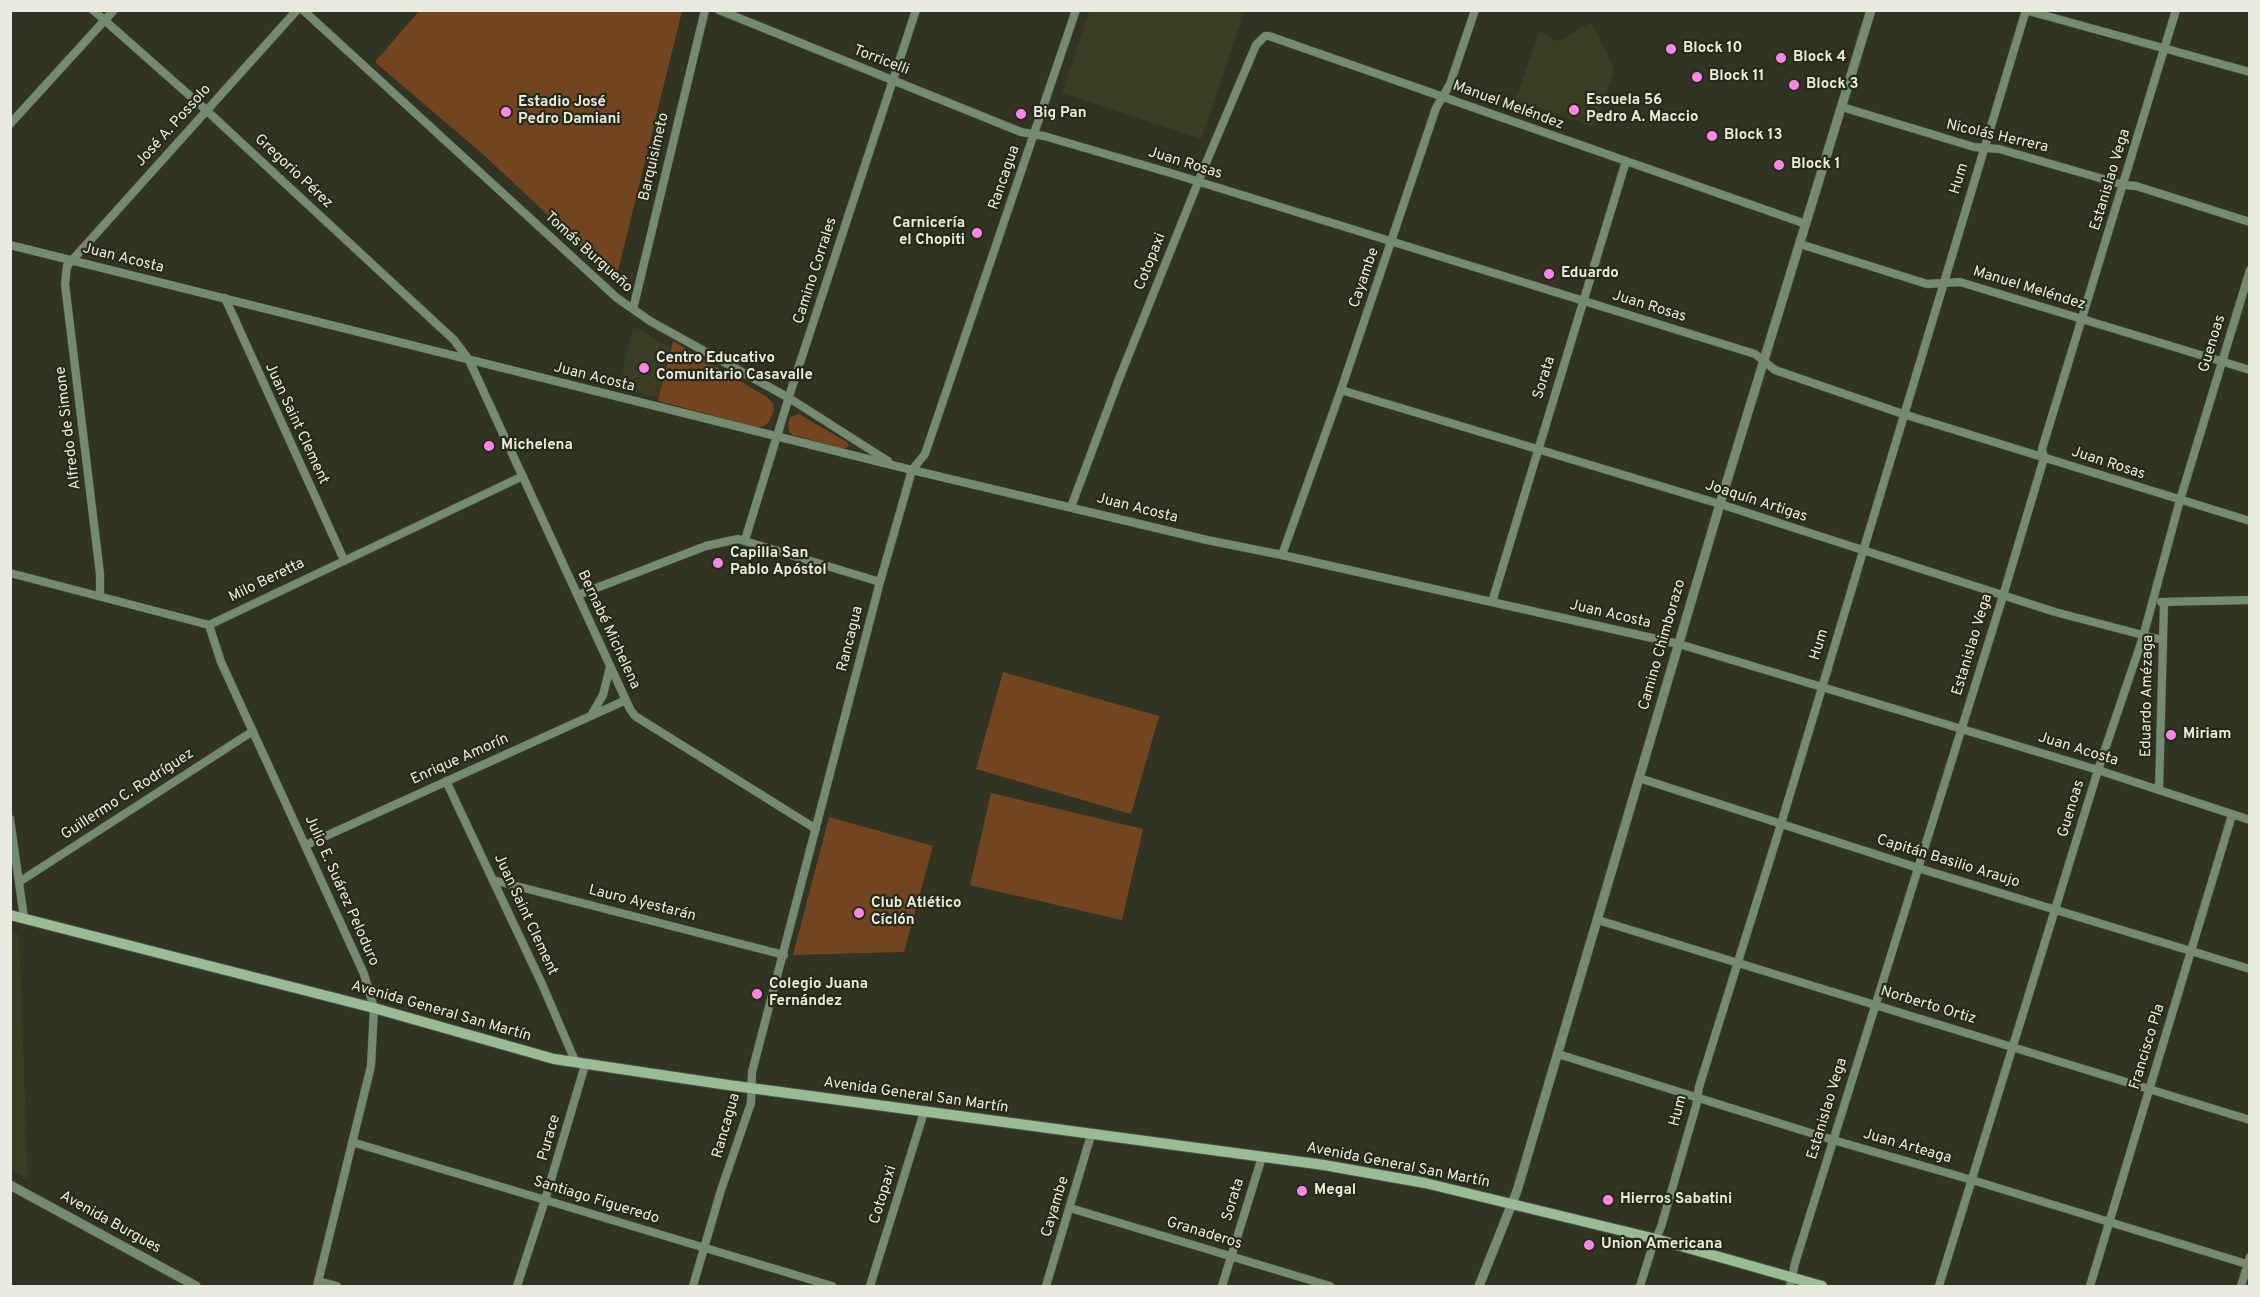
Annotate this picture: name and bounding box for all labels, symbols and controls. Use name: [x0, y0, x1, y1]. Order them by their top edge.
place label: Block 10: [1683, 40, 1742, 58]
street label: Torricelli: [851, 42, 911, 80]
marker: Block 10: [1664, 42, 1678, 56]
place label: Block 4: [1793, 49, 1846, 67]
marker: Block 4: [1774, 51, 1788, 65]
place label: Block 11: [1709, 68, 1765, 86]
marker: Block 11: [1690, 70, 1704, 84]
place label: Block 3: [1806, 76, 1859, 94]
street label: Manuel Meléndez: [1450, 78, 1566, 134]
marker: Block 3: [1787, 78, 1801, 92]
street label: José A. Possolo: [132, 81, 216, 171]
place label: Escuela 56 Pedro A. Maccio: [1586, 92, 1698, 127]
place label: Estadio José Pedro Damiani: [518, 94, 621, 129]
marker: Escuela 56 Pedro A. Maccio: [1567, 103, 1581, 117]
marker: Estadio José Pedro Damiani: [499, 105, 513, 119]
place label: Big Pan: [1033, 105, 1087, 123]
marker: Big Pan: [1014, 107, 1028, 121]
street label: Barquisimeto: [636, 111, 674, 203]
street label: Nicolás Herrera: [1944, 116, 2050, 158]
place label: Block 13: [1724, 127, 1783, 145]
street label: Estanislao Vega: [2087, 127, 2135, 233]
marker: Block 13: [1705, 129, 1719, 143]
street label: Gregorio Pérez: [250, 131, 336, 213]
street label: Rancagua: [986, 143, 1024, 213]
street label: Juan Rosas: [1146, 144, 1224, 184]
place label: Block 1: [1791, 156, 1841, 174]
marker: Block 1: [1772, 158, 1786, 172]
street label: Hum: [1947, 161, 1973, 197]
street label: Tomás Burgueño: [540, 209, 636, 297]
street label: Camino Corrales: [790, 215, 842, 327]
place label: Carnicería el Chopiti: [892, 215, 965, 250]
marker: Carnicería el Chopiti: [970, 226, 984, 240]
street label: Cotopaxi: [1131, 231, 1171, 293]
street label: Juan Acosta: [81, 240, 165, 278]
street label: Cayambe: [1346, 245, 1384, 311]
street label: Manuel Meléndez: [1971, 263, 2087, 315]
place label: Eduardo: [1561, 265, 1619, 283]
marker: Eduardo: [1542, 267, 1556, 281]
street label: Juan Rosas: [1610, 287, 1688, 327]
street label: Guenoas: [2196, 313, 2230, 375]
place label: Centro Educativo Comunitario Casavalle: [656, 350, 813, 385]
street label: Sorata: [1530, 355, 1560, 401]
street label: Juan Acosta: [552, 359, 636, 397]
street label: Juan Saint Clement: [260, 360, 332, 488]
marker: Centro Educativo Comunitario Casavalle: [637, 361, 651, 375]
street label: Alfredo de Simone: [53, 365, 85, 491]
place label: Michelena: [501, 437, 573, 455]
marker: Michelena: [482, 439, 496, 453]
street label: Juan Rosas: [2069, 444, 2147, 484]
street label: Joaquín Artigas: [1703, 477, 1809, 527]
street label: Juan Acosta: [1095, 490, 1179, 528]
place label: Capilla San Pablo Apóstol: [730, 545, 827, 580]
street label: Milo Beretta: [226, 555, 308, 607]
marker: Capilla San Pablo Apóstol: [711, 556, 725, 570]
street label: Bernabé Michelena: [573, 568, 643, 692]
street label: Camino Chimborazo: [1636, 577, 1690, 713]
street label: Estanislao Vega: [1949, 592, 1997, 698]
street label: Juan Acosta: [1568, 597, 1652, 633]
street label: Rancagua: [834, 604, 868, 674]
street label: Hum: [1807, 627, 1833, 663]
street label: Eduardo Amézaga: [2138, 635, 2158, 757]
place label: Miriam: [2183, 726, 2231, 744]
marker: Miriam: [2164, 728, 2178, 742]
street label: Juan Acosta: [2036, 729, 2120, 771]
street label: Enrique Amorín: [408, 730, 512, 790]
street label: Guillermo C. Rodríguez: [58, 745, 198, 845]
street label: Guenoas: [2055, 778, 2089, 840]
street label: Julio E. Suárez Peloduro: [300, 813, 382, 969]
street label: Capitán Basilio Araujo: [1874, 832, 2022, 892]
street label: Juan Saint Clement: [489, 851, 561, 979]
street label: Lauro Ayestarán: [586, 882, 698, 926]
place label: Club Atlético Cíclón: [871, 895, 961, 930]
marker: Club Atlético Cíclón: [852, 906, 866, 920]
place label: Colegio Juana Fernández: [769, 976, 868, 1011]
street label: Avenida General San Martín: [349, 978, 533, 1046]
street label: Norberto Ortiz: [1878, 983, 1978, 1029]
marker: Colegio Juana Fernández: [750, 987, 764, 1001]
street label: Francisco Pla: [2126, 1002, 2170, 1092]
street label: Estanislao Vega: [1804, 1056, 1852, 1162]
street label: Avenida General San Martín: [822, 1074, 1010, 1118]
street label: Rancagua: [709, 1091, 745, 1161]
street label: Hum: [1666, 1093, 1692, 1129]
street label: Purace: [535, 1113, 565, 1163]
street label: Juan Arteaga: [1861, 1126, 1953, 1168]
street label: Avenida General San Martín: [1305, 1139, 1491, 1193]
street label: Cotopaxi: [867, 1164, 901, 1226]
street label: Santiago Figueredo: [531, 1173, 661, 1229]
street label: Cayambe: [1038, 1174, 1074, 1240]
street label: Sorata: [1219, 1177, 1249, 1223]
place label: Megal: [1314, 1182, 1356, 1200]
marker: Megal: [1295, 1184, 1309, 1198]
street label: Avenida Burgues: [56, 1188, 164, 1258]
place label: Hierros Sabatini: [1620, 1191, 1732, 1209]
marker: Hierros Sabatini: [1601, 1193, 1615, 1207]
street label: Granaderos: [1164, 1214, 1244, 1254]
place label: Union Americana: [1601, 1236, 1722, 1254]
marker: Union Americana: [1582, 1238, 1596, 1252]

